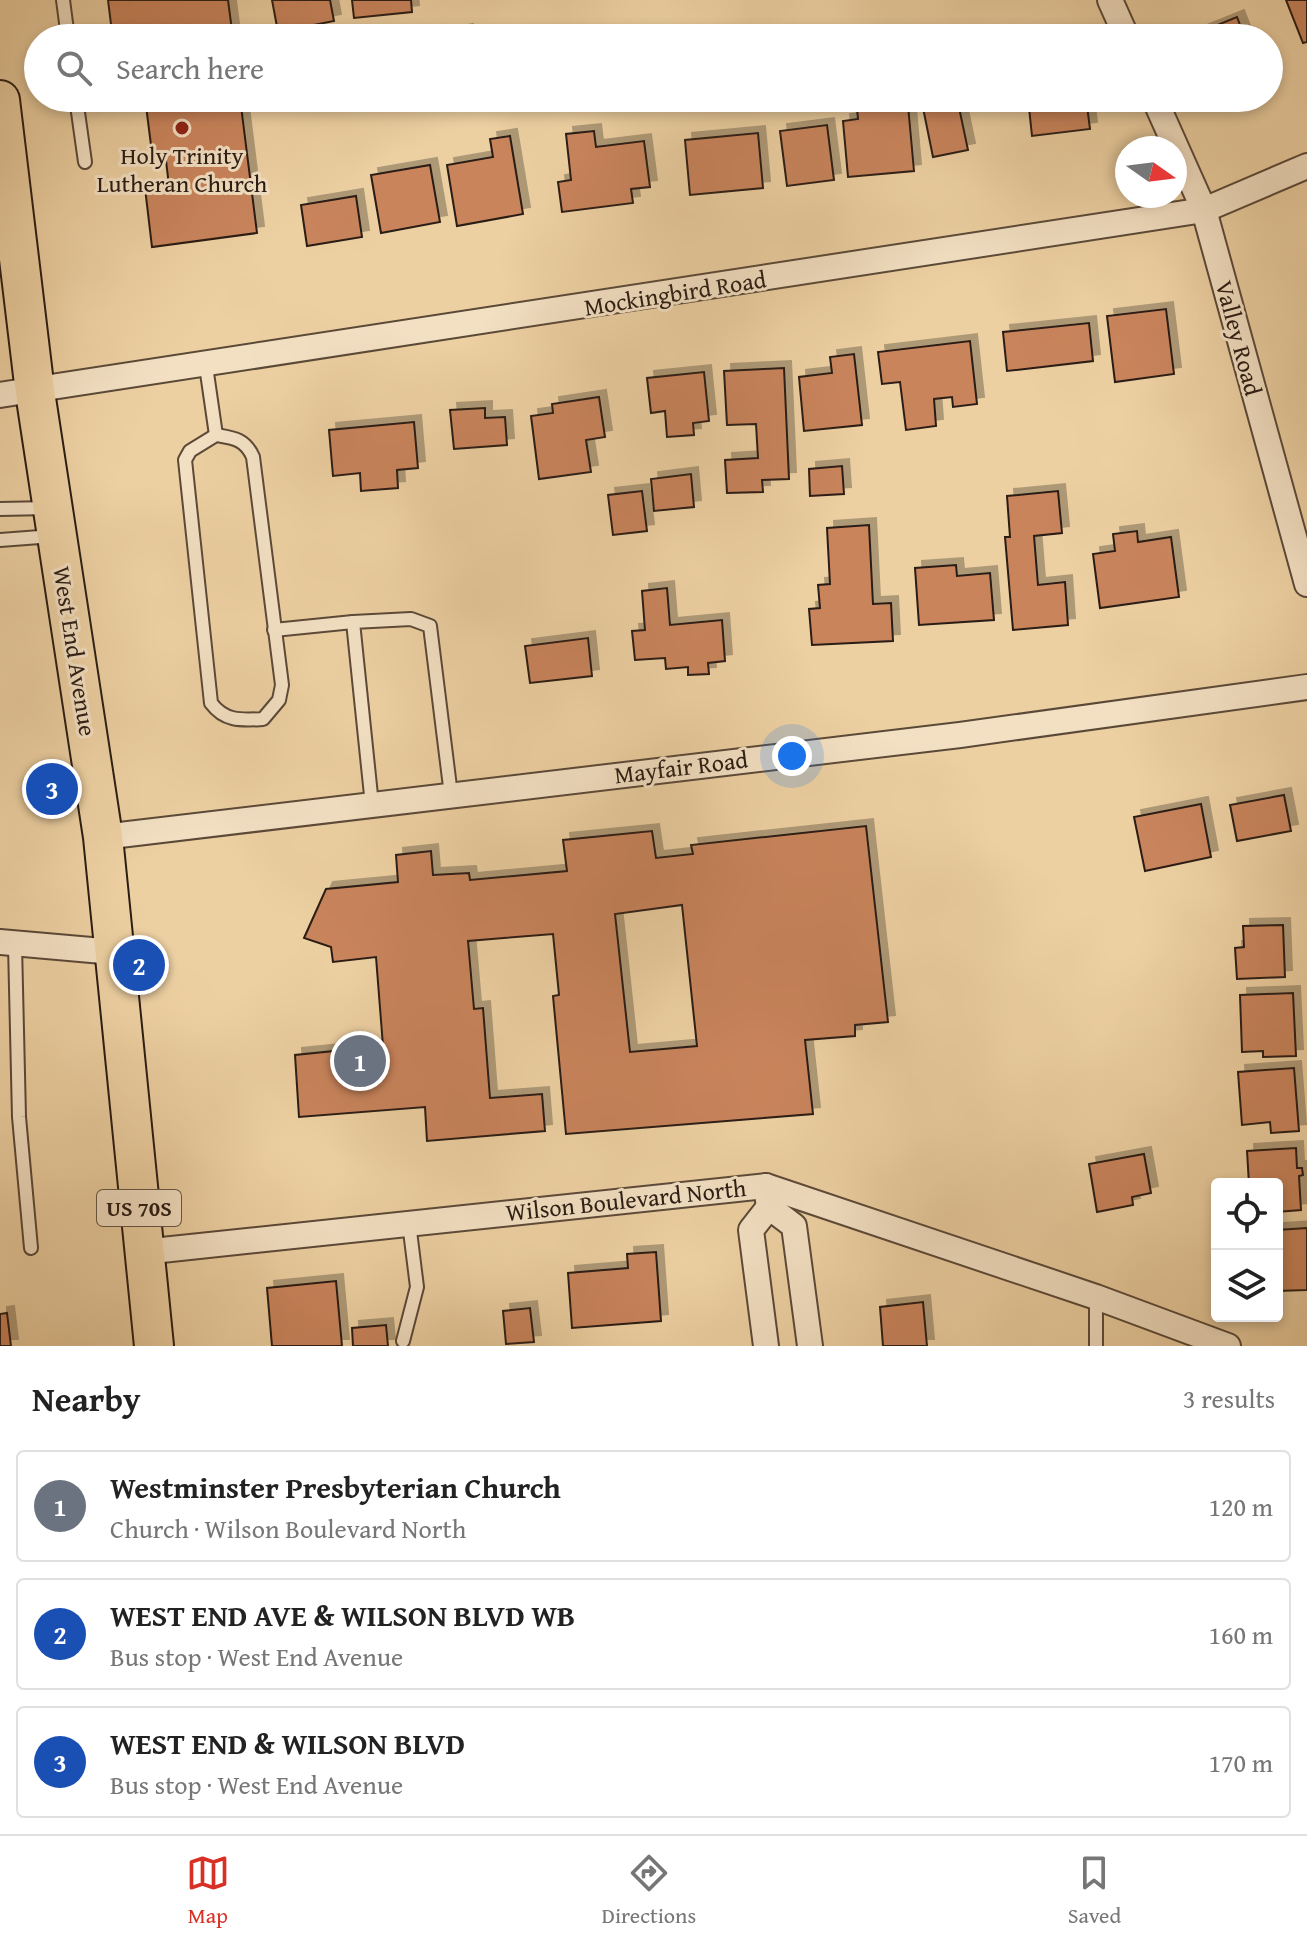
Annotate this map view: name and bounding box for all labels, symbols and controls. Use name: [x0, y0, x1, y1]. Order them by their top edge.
search box: [24, 24, 1283, 112]
icon: search: [52, 46, 96, 90]
text: Search here: [116, 46, 264, 90]
marker: Holy Trinity Lutheran Church: [173, 119, 191, 137]
north arrow: [1115, 136, 1187, 208]
place label: Holy Trinity Lutheran Church: [97, 138, 268, 201]
street label: Mockingbird Road: [582, 261, 769, 325]
street label: Valley Road: [1207, 277, 1271, 400]
street label: West End Avenue: [44, 564, 106, 738]
your location: [772, 736, 812, 776]
street label: Mayfair Road: [612, 741, 750, 793]
pin: 3: [26, 759, 78, 819]
pin: 2: [113, 935, 165, 995]
pin: 1: [334, 1031, 386, 1091]
street label: Wilson Boulevard North: [504, 1170, 748, 1230]
map controls: [1211, 1178, 1283, 1322]
button: locate: [1211, 1178, 1283, 1250]
road number: US 70S: [97, 1190, 181, 1226]
button: layers: [1211, 1250, 1283, 1322]
text: Nearby: [32, 1374, 141, 1423]
text: 3 results: [1183, 1379, 1275, 1418]
text: Westminster Presbyterian Church: [110, 1465, 561, 1509]
text: 1: [53, 1487, 67, 1526]
text: 120 m: [1208, 1487, 1273, 1526]
text: Church · Wilson Boulevard North: [110, 1509, 466, 1548]
text: WEST END AVE & WILSON BLVD WB: [110, 1593, 575, 1637]
text: 2: [53, 1615, 67, 1654]
text: 160 m: [1208, 1615, 1273, 1654]
text: Bus stop · West End Avenue: [110, 1637, 403, 1676]
text: WEST END & WILSON BLVD: [110, 1721, 465, 1765]
text: 3: [53, 1743, 67, 1782]
text: 170 m: [1208, 1743, 1273, 1782]
text: Bus stop · West End Avenue: [110, 1765, 403, 1804]
tab: Map: [186, 1851, 230, 1931]
tab: Directions: [602, 1851, 696, 1931]
tab: Saved: [1068, 1851, 1121, 1931]

